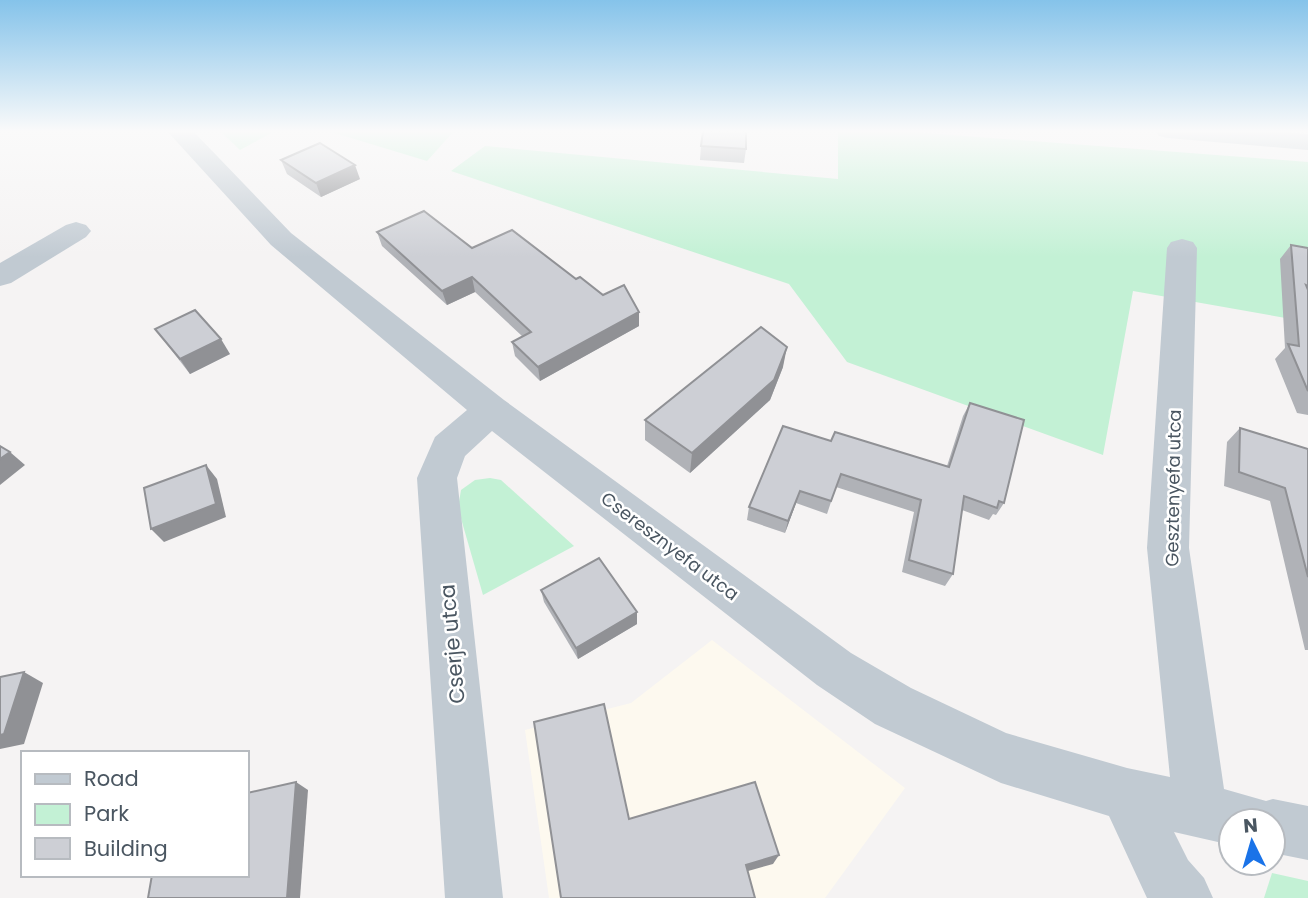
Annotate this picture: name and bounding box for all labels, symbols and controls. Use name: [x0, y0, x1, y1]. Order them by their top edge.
street label: Gesztenyefa utca: [1159, 409, 1187, 567]
street label: Cseresznyefa utca: [596, 486, 744, 606]
street label: Cserje utca: [432, 583, 472, 705]
legend: [21, 751, 248, 877]
text: Road: [84, 764, 139, 793]
text: Park: [84, 799, 129, 828]
north arrow: [1217, 807, 1287, 877]
text: N: [1242, 811, 1259, 840]
text: Building: [84, 834, 168, 863]

